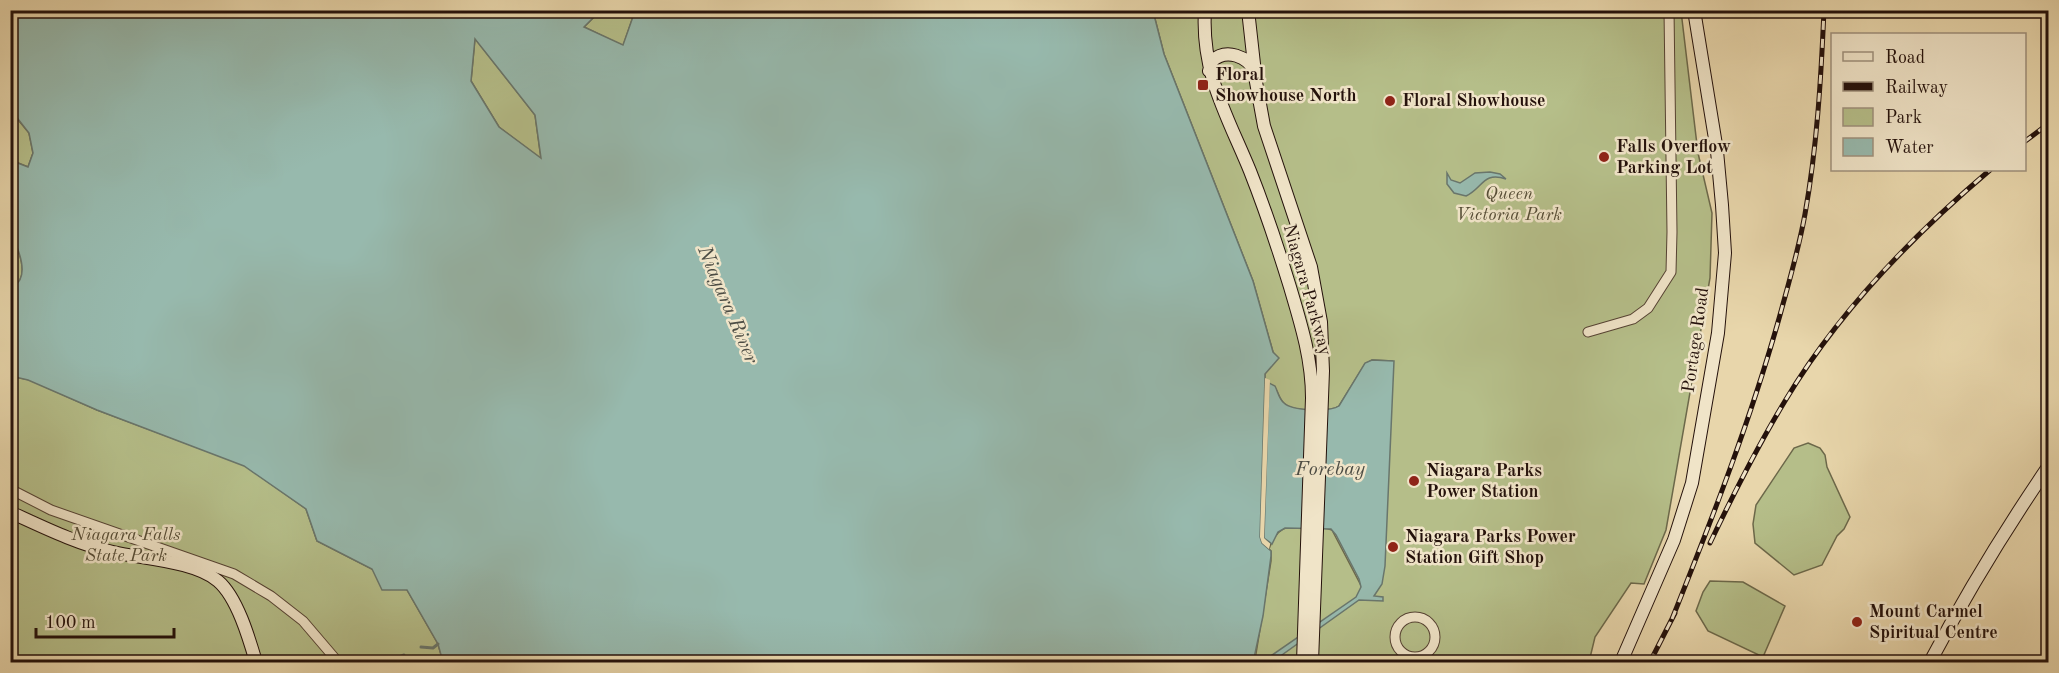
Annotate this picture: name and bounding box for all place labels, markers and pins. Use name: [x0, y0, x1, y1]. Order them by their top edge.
place label: Floral Showhouse North: [1215, 66, 1357, 105]
marker: Floral Showhouse North: [1196, 78, 1210, 92]
place label: Floral Showhouse: [1402, 92, 1546, 110]
marker: Floral Showhouse: [1383, 94, 1397, 108]
place label: Falls Overflow Parking Lot: [1616, 138, 1731, 177]
marker: Falls Overflow Parking Lot: [1597, 150, 1611, 164]
place label: Niagara Parks Power Station: [1426, 462, 1542, 501]
marker: Niagara Parks Power Station: [1407, 474, 1421, 488]
place label: Niagara Parks Power Station Gift Shop: [1405, 528, 1576, 567]
marker: Niagara Parks Power Station Gift Shop: [1386, 540, 1400, 554]
place label: Mount Carmel Spiritual Centre: [1869, 603, 1998, 642]
marker: Mount Carmel Spiritual Centre: [1850, 615, 1864, 629]

